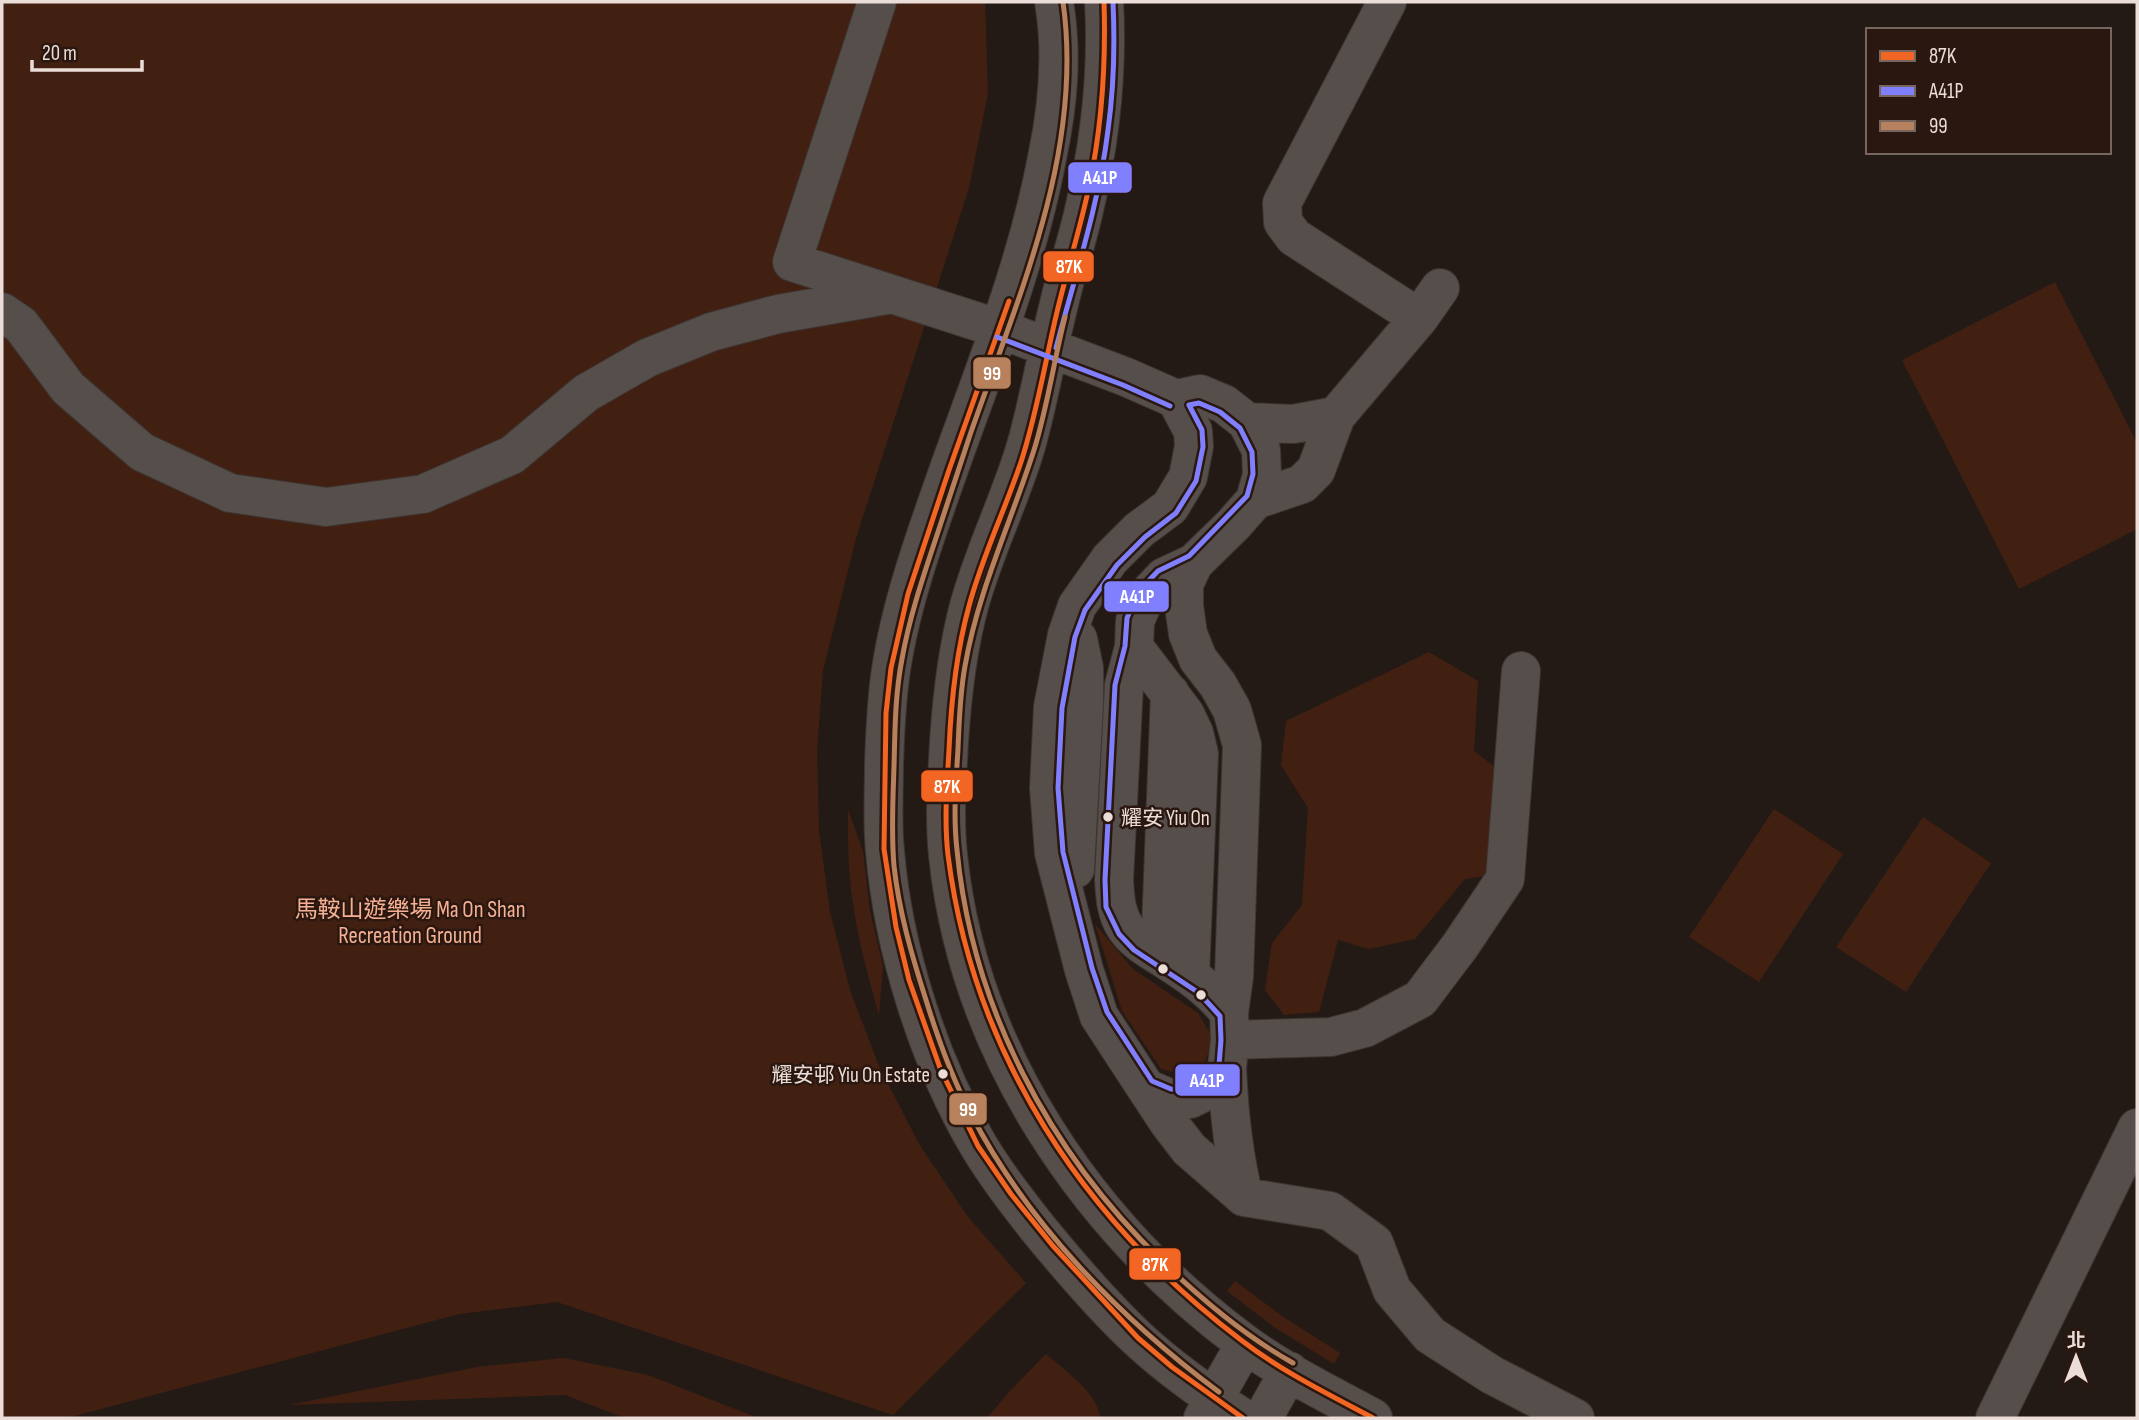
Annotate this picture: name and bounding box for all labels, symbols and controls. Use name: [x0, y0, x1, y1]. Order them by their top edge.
scale bar: [32, 28, 142, 72]
legend: [1866, 28, 2111, 154]
text: 20 m: [42, 41, 77, 66]
text: 87K: [1929, 44, 1957, 69]
text: A41P: [1928, 79, 1964, 104]
text: 99: [1929, 114, 1948, 139]
line badge: A41P: [1067, 161, 1133, 194]
text: A41P: [1082, 167, 1118, 190]
line badge: 87K: [1042, 250, 1095, 283]
text: 87K: [1056, 256, 1083, 279]
line badge: 99: [972, 356, 1012, 390]
text: 99: [983, 363, 1001, 386]
line badge: A41P: [1103, 580, 1170, 613]
text: A41P: [1119, 586, 1155, 609]
line badge: 87K: [920, 769, 974, 803]
text: 87K: [934, 776, 961, 799]
place label: 耀安 Yiu On: [1121, 806, 1210, 831]
marker: 耀安 Yiu On: [1101, 810, 1115, 824]
park label: 馬鞍山遊樂場 Ma On Shan Recreation Ground: [294, 896, 526, 950]
unlabelled marker: [1156, 962, 1170, 976]
unlabelled marker: [1194, 988, 1208, 1002]
place label: 耀安邨 Yiu On Estate: [772, 1063, 930, 1088]
line badge: A41P: [1174, 1063, 1241, 1097]
marker: 耀安邨 Yiu On Estate: [936, 1067, 950, 1081]
text: A41P: [1189, 1070, 1225, 1093]
line badge: 99: [948, 1092, 988, 1126]
text: 99: [959, 1099, 977, 1122]
line badge: 87K: [1128, 1247, 1182, 1281]
text: 87K: [1142, 1254, 1169, 1277]
north arrow: [2041, 1322, 2111, 1392]
text: 北: [2066, 1330, 2086, 1353]

